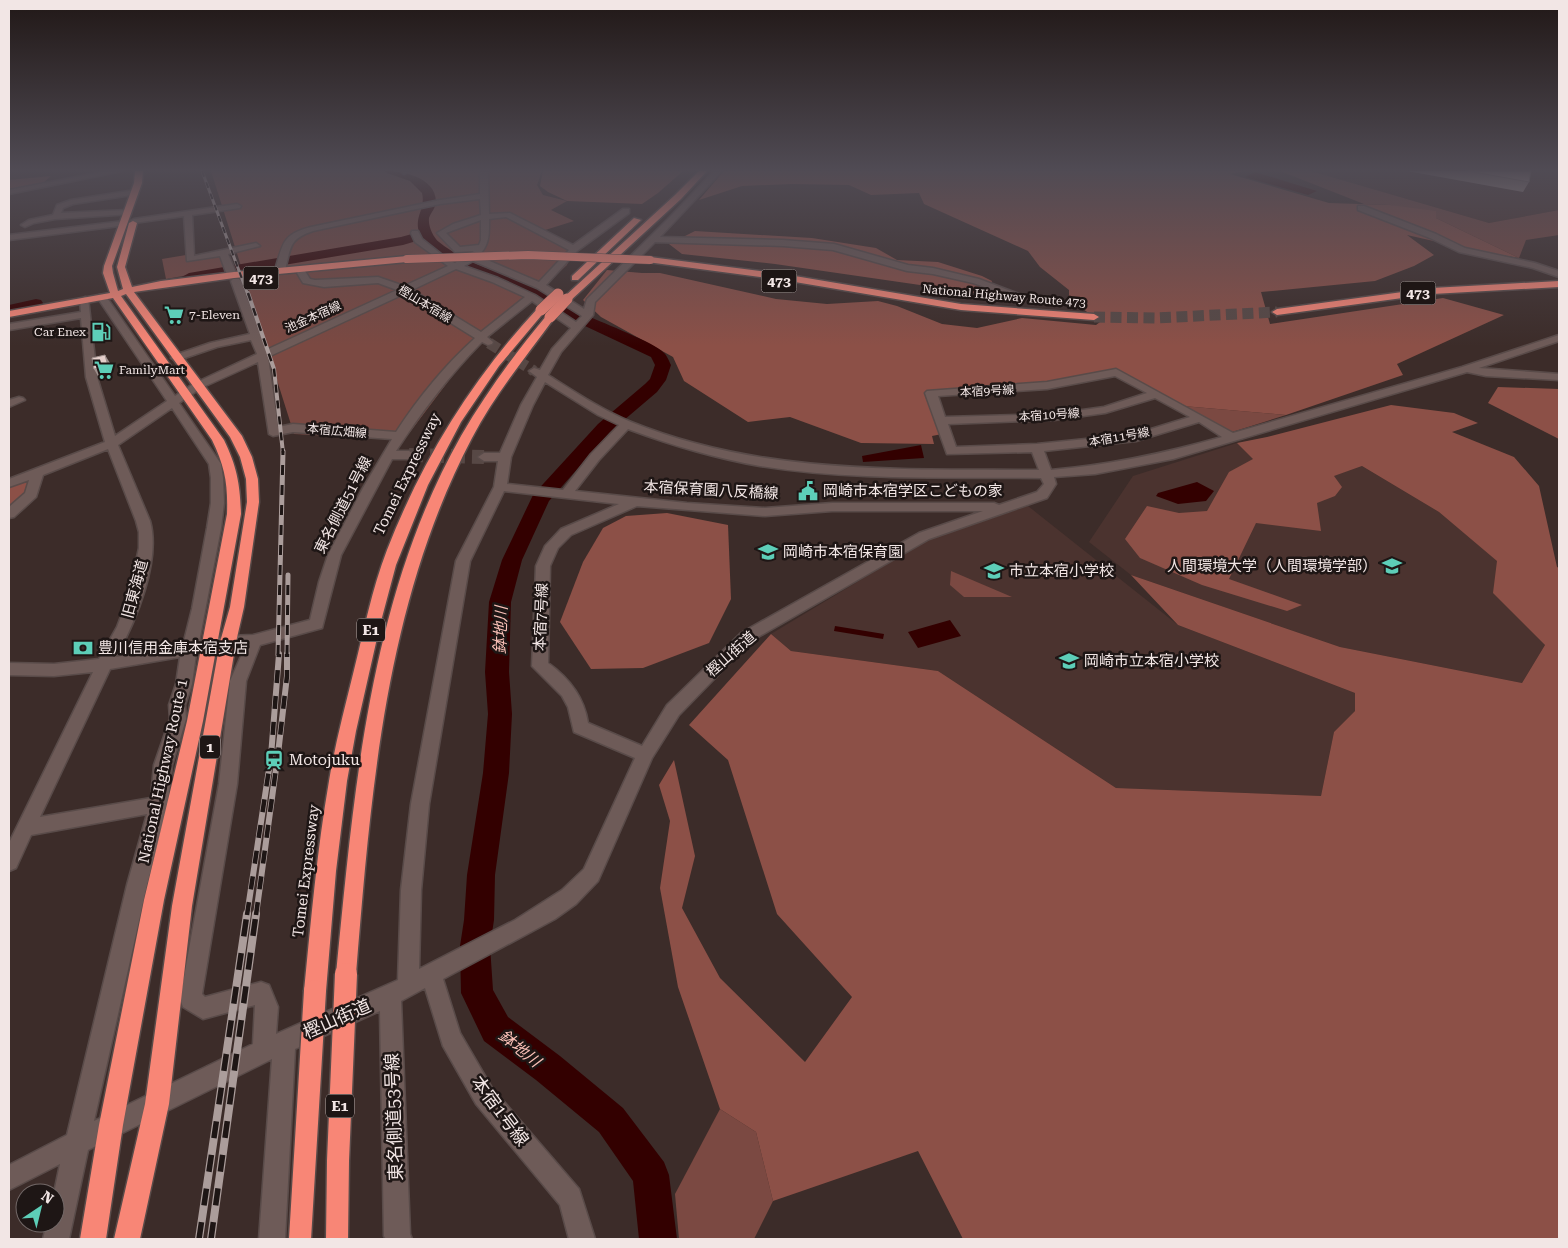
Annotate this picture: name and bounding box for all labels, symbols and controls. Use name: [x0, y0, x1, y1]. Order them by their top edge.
road number: 473: [244, 266, 278, 290]
road number: 473: [762, 270, 796, 292]
street label: National Highway Route 473: [922, 282, 1087, 310]
road number: 473: [1400, 282, 1436, 304]
street label: 樫山本宿線: [396, 283, 454, 325]
street label: 池金本宿線: [283, 298, 343, 336]
supermarket icon: 7-Eleven: [163, 304, 185, 326]
place label: 7-Eleven: [189, 308, 240, 322]
fuel station icon: Car Enex: [90, 321, 112, 343]
place label: Car Enex: [34, 325, 86, 339]
supermarket icon: FamilyMart: [93, 359, 115, 381]
place label: FamilyMart: [119, 363, 186, 377]
street label: 本宿9号線: [959, 383, 1015, 399]
street label: 本宿10号線: [1018, 406, 1080, 424]
street label: Tomei Expressway: [370, 410, 445, 538]
street label: 本宿広畑線: [306, 421, 368, 441]
street label: 本宿11号線: [1088, 425, 1150, 449]
street label: 東名側道51号線: [311, 453, 375, 557]
street label: 本宿保育園八反橋線: [643, 477, 779, 503]
public building icon: 岡崎市本宿学区こどもの家: [797, 480, 819, 502]
place label: 岡崎市本宿学区こどもの家: [823, 482, 1003, 500]
school or university icon: 岡崎市本宿保育園: [757, 541, 779, 563]
place label: 岡崎市本宿保育園: [783, 543, 903, 561]
school or university icon: 人間環境大学（人間環境学部）: [1381, 555, 1403, 577]
place label: 人間環境大学（人間環境学部）: [1167, 557, 1377, 575]
street label: 旧東海道: [119, 558, 151, 620]
school or university icon: 市立本宿小学校: [983, 560, 1005, 582]
place label: 市立本宿小学校: [1009, 562, 1114, 580]
street label: 本宿7号線: [531, 583, 551, 651]
water label: 鉢地川: [490, 604, 511, 654]
road number: E1: [357, 618, 385, 642]
street label: 樫山街道: [702, 628, 760, 680]
bank icon: 豊川信用金庫本宿支店: [72, 637, 94, 659]
place label: 豊川信用金庫本宿支店: [98, 639, 248, 657]
school or university icon: 岡崎市立本宿小学校: [1058, 650, 1080, 672]
place label: 岡崎市立本宿小学校: [1084, 652, 1219, 670]
street label: National Highway Route 1: [135, 677, 191, 865]
road number: 1: [200, 736, 220, 759]
station icon: Motojuku: [263, 749, 285, 771]
place label: Motojuku: [289, 751, 360, 769]
street label: Tomei Expressway: [289, 803, 323, 939]
street label: 樫山街道: [300, 994, 374, 1043]
water label: 鉢地川: [495, 1026, 546, 1072]
street label: 東名側道53号線: [381, 1053, 406, 1181]
street label: 本宿1号線: [467, 1072, 533, 1150]
road number: E1: [326, 1094, 354, 1118]
north arrow: [15, 1183, 65, 1233]
text: N: [38, 1188, 57, 1207]

